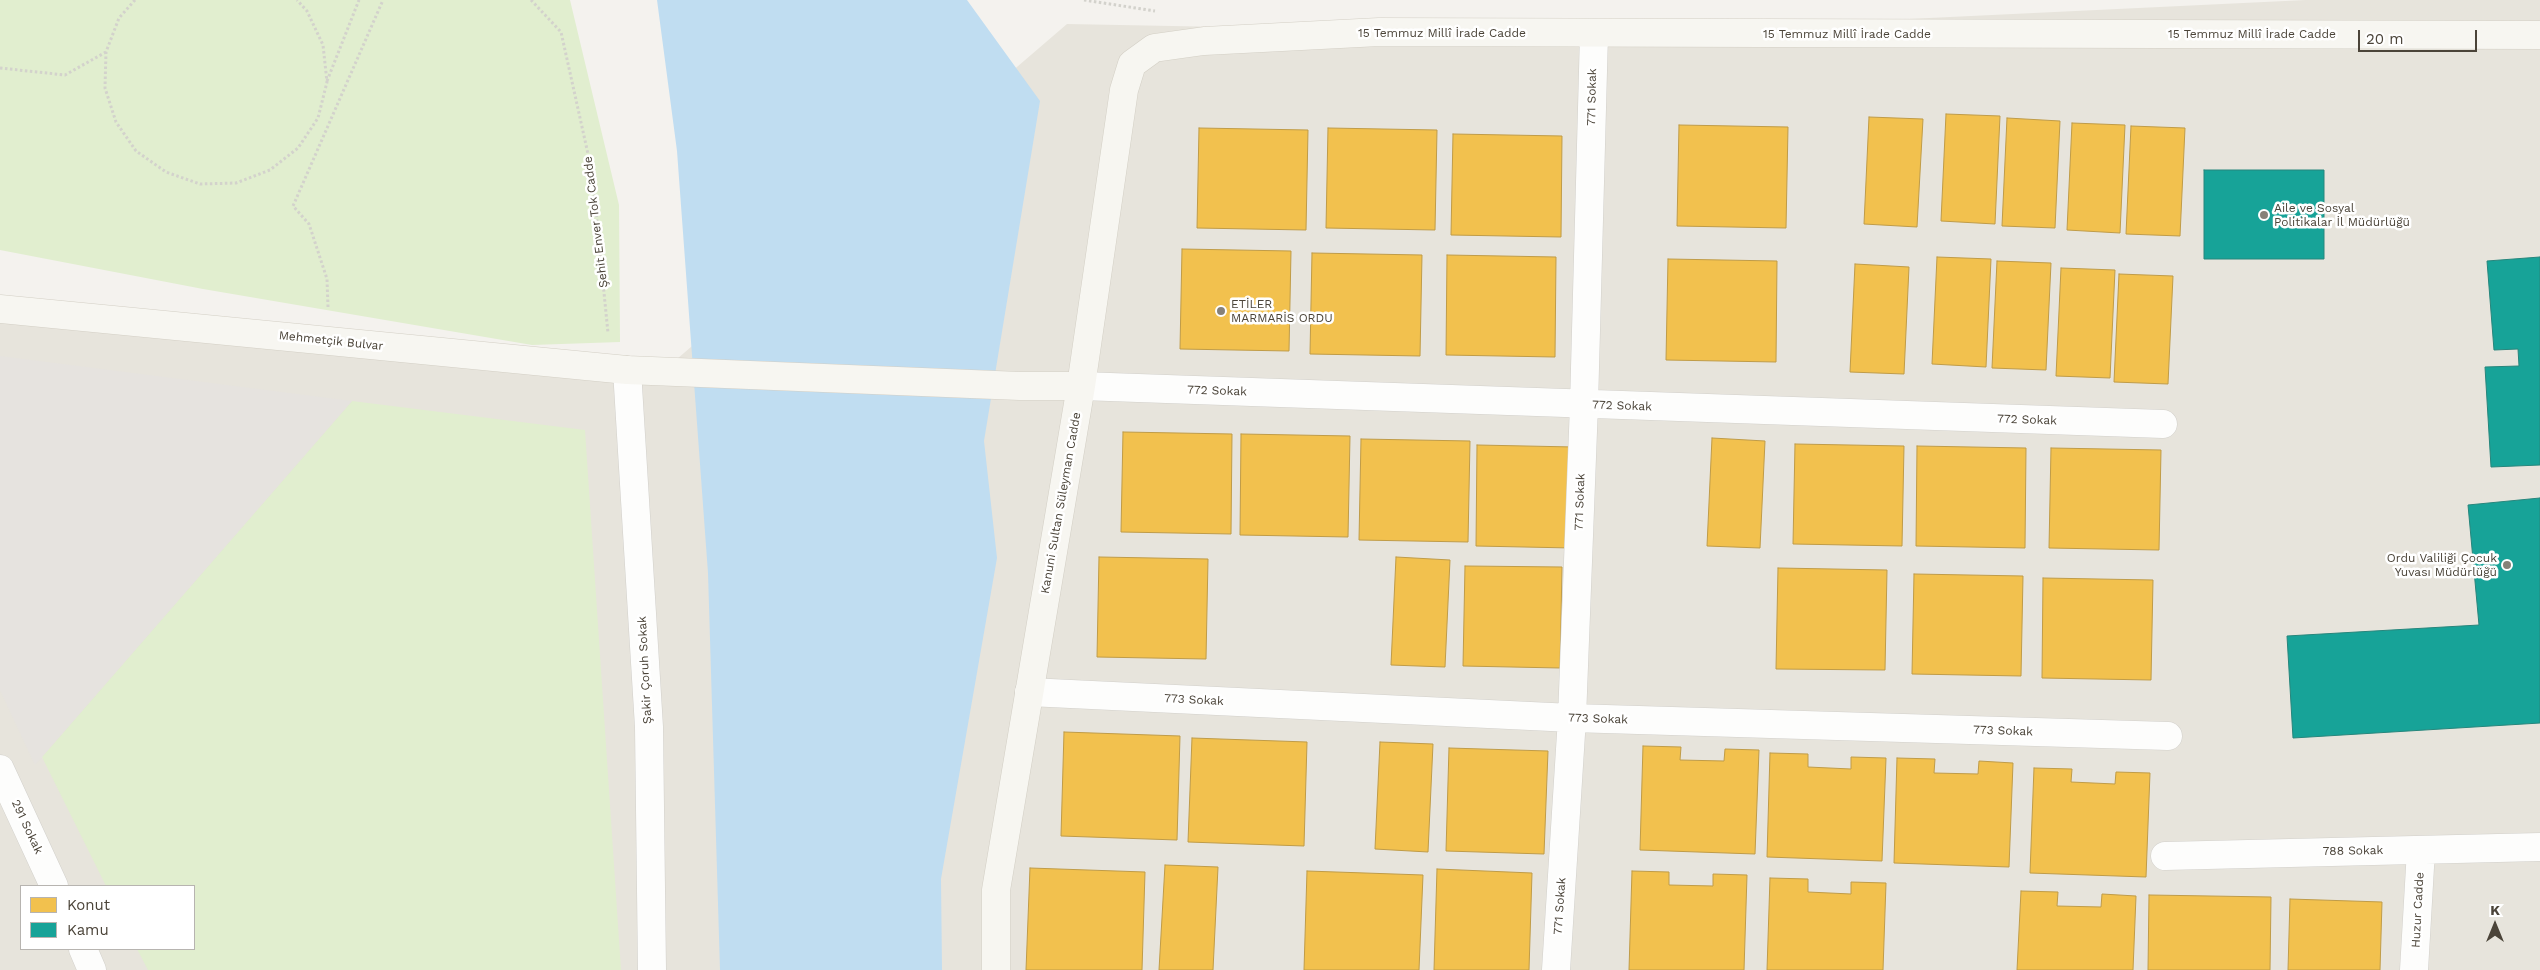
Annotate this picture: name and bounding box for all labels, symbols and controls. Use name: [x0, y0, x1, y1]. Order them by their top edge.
scale bar: [2360, 20, 2479, 52]
street label: 15 Temmuz Millî İrade Cadde: [1358, 26, 1526, 40]
street label: 15 Temmuz Millî İrade Cadde: [1763, 27, 1931, 41]
street label: 15 Temmuz Millî İrade Cadde: [2168, 27, 2336, 41]
text: 20 m: [2366, 30, 2404, 48]
street label: 771 Sokak: [1584, 68, 1600, 126]
street label: Şehit Enver Tok Cadde: [581, 155, 611, 289]
place label: Aile ve Sosyal Politikalar İl Müdürlüğü: [2274, 201, 2410, 229]
marker: Aile ve Sosyal Politikalar İl Müdürlüğü: [2258, 209, 2270, 221]
place label: ETİLER MARMARİS ORDU: [1231, 297, 1333, 325]
marker: ETİLER MARMARİS ORDU: [1215, 305, 1227, 317]
street label: Mehmetçik Bulvar: [278, 328, 384, 354]
street label: 772 Sokak: [1187, 383, 1247, 399]
street label: 772 Sokak: [1592, 398, 1652, 414]
street label: Kanuni Sultan Süleyman Cadde: [1038, 411, 1084, 595]
street label: 772 Sokak: [1997, 412, 2057, 428]
street label: 771 Sokak: [1572, 473, 1588, 531]
place label: Ordu Valiliği Çocuk Yuvası Müdürlüğü: [2387, 551, 2497, 579]
marker: Ordu Valiliği Çocuk Yuvası Müdürlüğü: [2501, 559, 2513, 571]
street label: Şakir Çoruh Sokak: [635, 616, 655, 724]
street label: 773 Sokak: [1164, 691, 1224, 709]
street label: 773 Sokak: [1568, 711, 1628, 727]
street label: 773 Sokak: [1973, 723, 2033, 739]
street label: 291 Sokak: [8, 798, 46, 856]
street label: 788 Sokak: [2323, 843, 2383, 859]
street label: Huzur Cadde: [2409, 872, 2427, 948]
street label: 771 Sokak: [1551, 877, 1569, 935]
legend: [20, 885, 195, 950]
text: Konut: [67, 896, 110, 914]
north arrow: [2470, 900, 2520, 950]
text: K: [2490, 902, 2500, 918]
text: Kamu: [67, 921, 109, 939]

